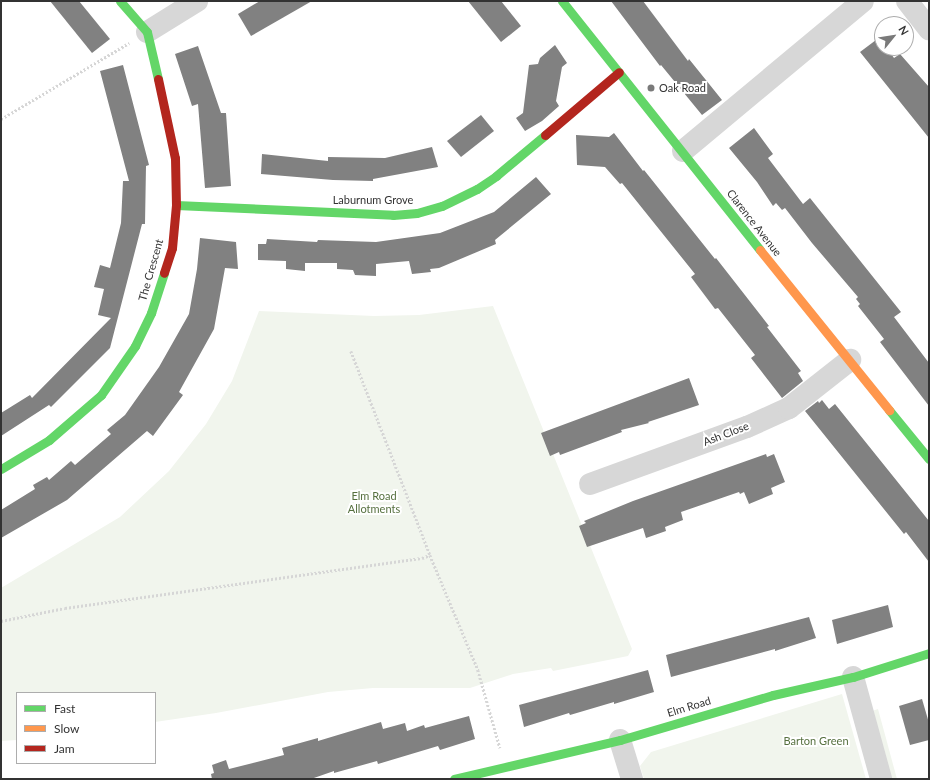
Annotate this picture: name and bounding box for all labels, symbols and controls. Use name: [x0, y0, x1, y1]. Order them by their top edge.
north arrow: [874, 16, 914, 56]
text: N: [896, 23, 912, 37]
place label: Oak Road: [659, 81, 706, 95]
marker: Oak Road: [646, 83, 656, 93]
street label: Clarence Avenue: [724, 187, 784, 259]
street label: Laburnum Grove: [333, 193, 413, 207]
street label: The Crescent: [136, 238, 166, 302]
street label: Ash Close: [701, 419, 751, 449]
park label: Elm Road Allotments: [348, 490, 400, 516]
legend: [16, 692, 156, 764]
street label: Elm Road: [665, 694, 713, 720]
text: Fast: [54, 701, 75, 716]
text: Slow: [54, 721, 79, 736]
park label: Barton Green: [783, 734, 849, 748]
text: Jam: [54, 741, 75, 756]

